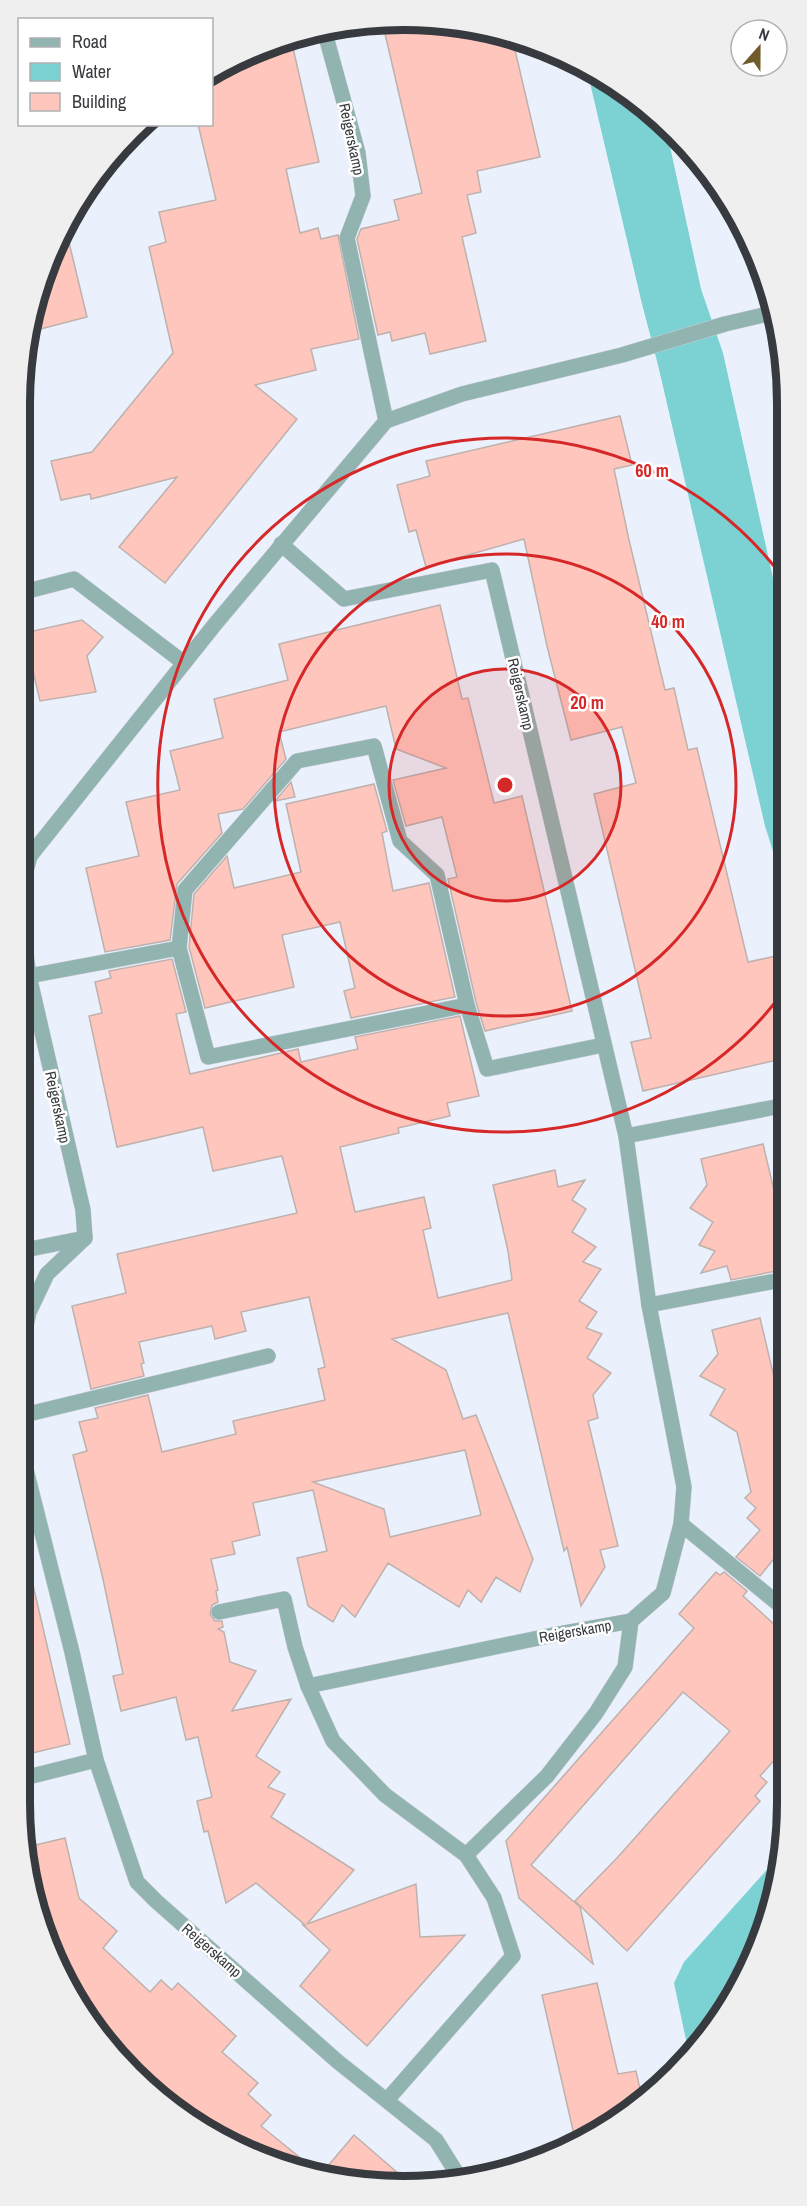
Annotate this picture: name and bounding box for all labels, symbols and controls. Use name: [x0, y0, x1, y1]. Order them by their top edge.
legend: [18, 18, 213, 126]
north arrow: [729, 18, 789, 78]
text: N: [756, 22, 773, 46]
text: Road: [72, 29, 107, 54]
text: Water: [72, 59, 111, 84]
text: Building: [72, 89, 127, 114]
street label: Reigerskamp: [334, 101, 370, 177]
text: 60 m: [635, 458, 669, 483]
text: 40 m: [651, 609, 685, 634]
street label: Reigerskamp: [503, 656, 539, 732]
text: 20 m: [570, 690, 604, 715]
centre of rings: [495, 775, 515, 795]
street label: Reigerskamp: [40, 1069, 76, 1145]
street label: Reigerskamp: [537, 1614, 613, 1648]
street label: Reigerskamp: [178, 1918, 247, 1982]

